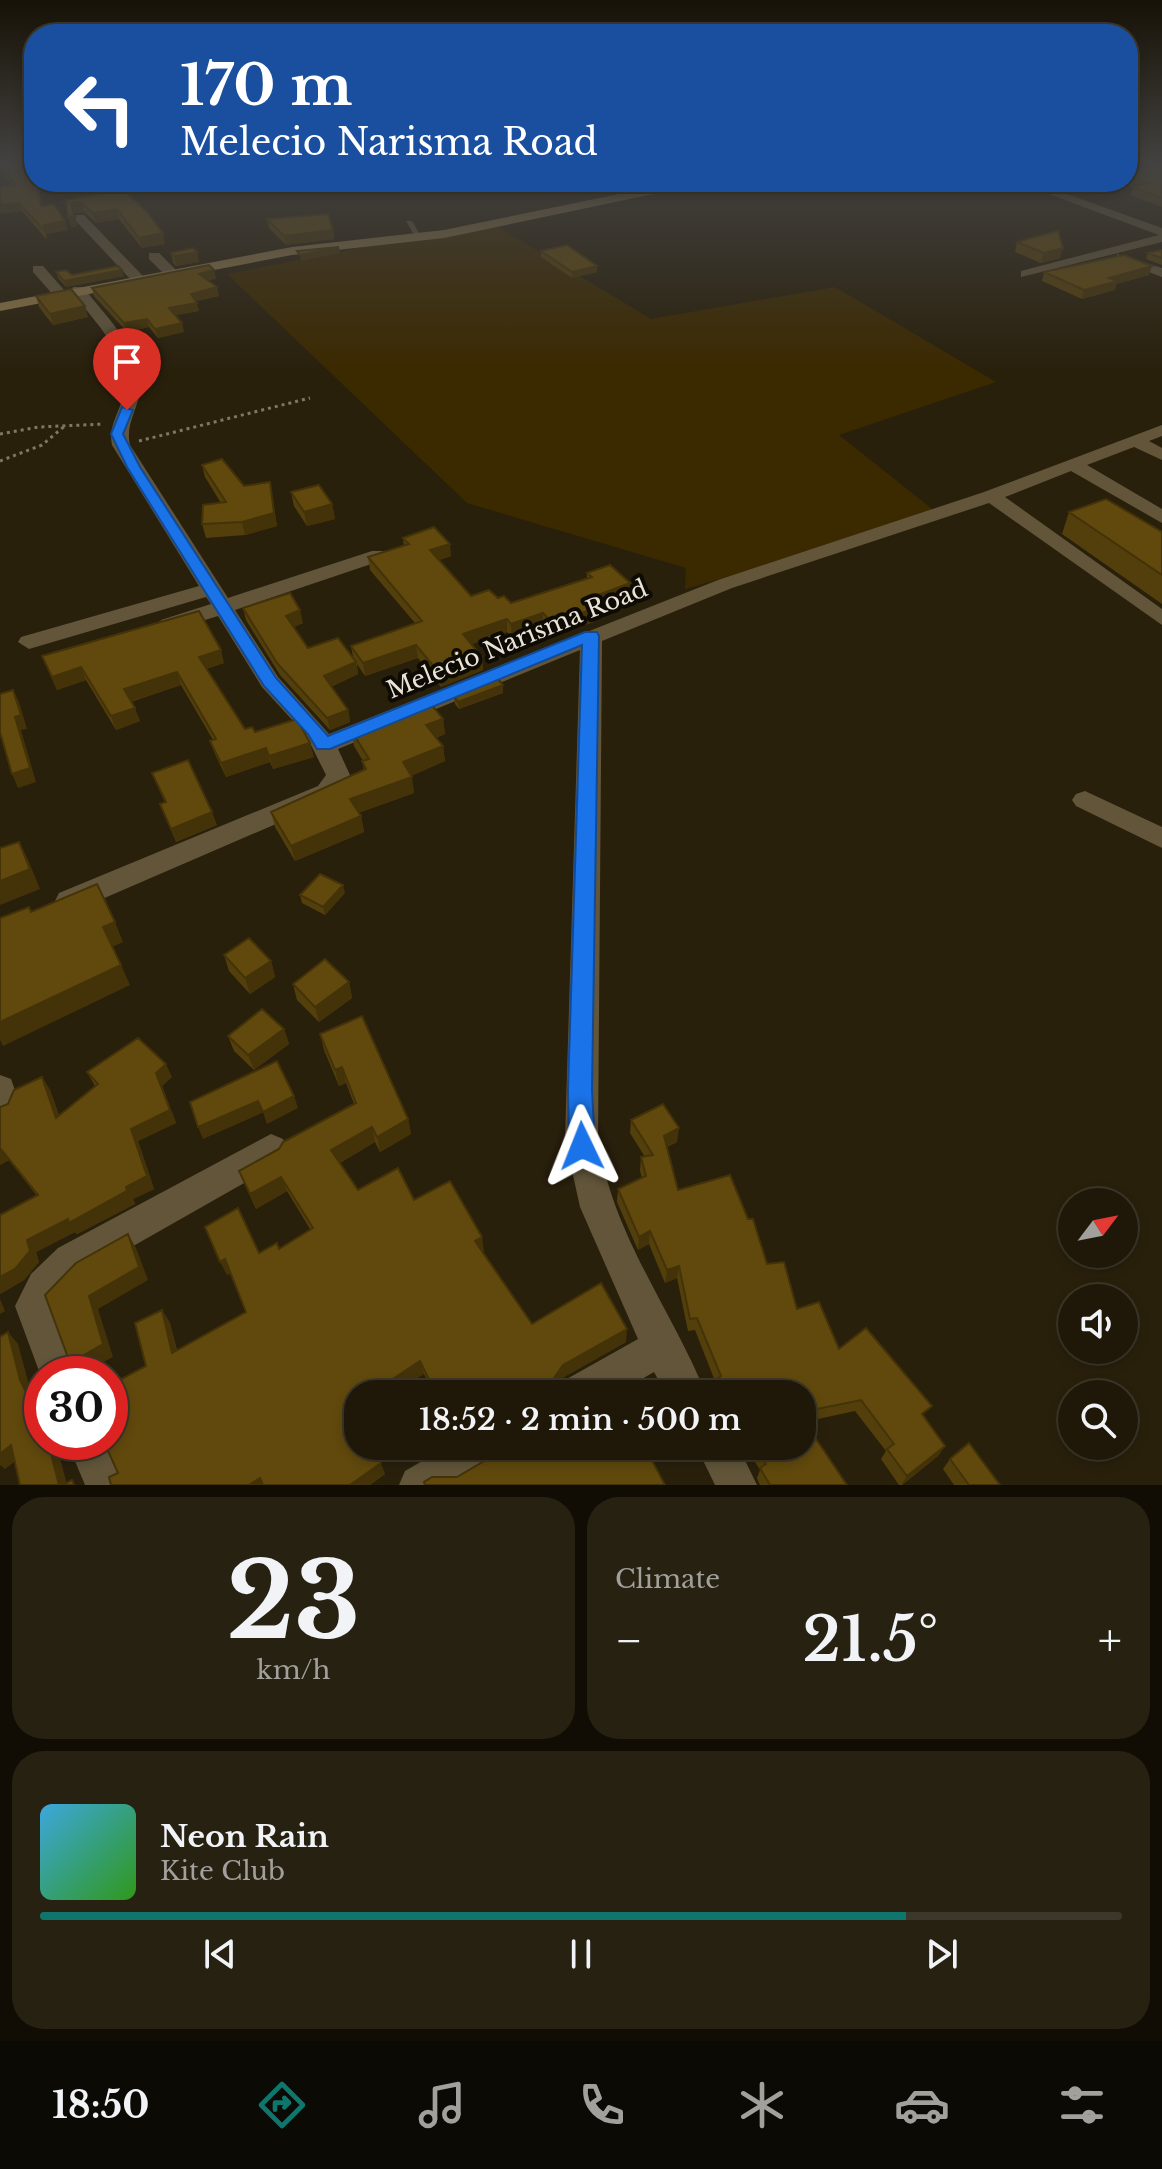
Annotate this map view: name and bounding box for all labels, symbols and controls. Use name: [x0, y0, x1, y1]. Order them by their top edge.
text: 170 m: [180, 51, 352, 120]
icon: left: [48, 56, 152, 160]
text: Melecio Narisma Road: [180, 120, 598, 165]
pin: [93, 328, 161, 410]
icon: arrive: [105, 340, 149, 384]
street label: Melecio Narisma Road: [382, 573, 652, 705]
position arrow: [540, 1104, 624, 1188]
north arrow: [1058, 1188, 1138, 1268]
map controls: [1058, 1188, 1138, 1460]
button: sound: [1058, 1284, 1138, 1364]
speed limit sign: 30: [24, 1356, 128, 1460]
button: search: [1058, 1380, 1138, 1460]
text: 18:52 · 2 min · 500 m: [419, 1401, 741, 1438]
text: 23: [227, 1537, 360, 1666]
text: Climate: [615, 1563, 720, 1595]
text: 21.5°: [802, 1603, 938, 1677]
text: −: [615, 1613, 643, 1668]
text: +: [1098, 1613, 1122, 1668]
text: km/h: [257, 1654, 330, 1686]
text: Neon Rain: [160, 1818, 329, 1855]
text: Kite Club: [160, 1855, 285, 1887]
icon: previous: [198, 1932, 242, 1976]
icon: pause: [559, 1932, 603, 1976]
icon: next: [920, 1932, 964, 1976]
icon: directions: [254, 2077, 310, 2133]
icon: music: [414, 2077, 470, 2133]
icon: phone: [574, 2077, 630, 2133]
icon: climate: [734, 2077, 790, 2133]
icon: car: [894, 2077, 950, 2133]
icon: filters: [1054, 2077, 1110, 2133]
text: 18:50: [52, 2083, 149, 2128]

